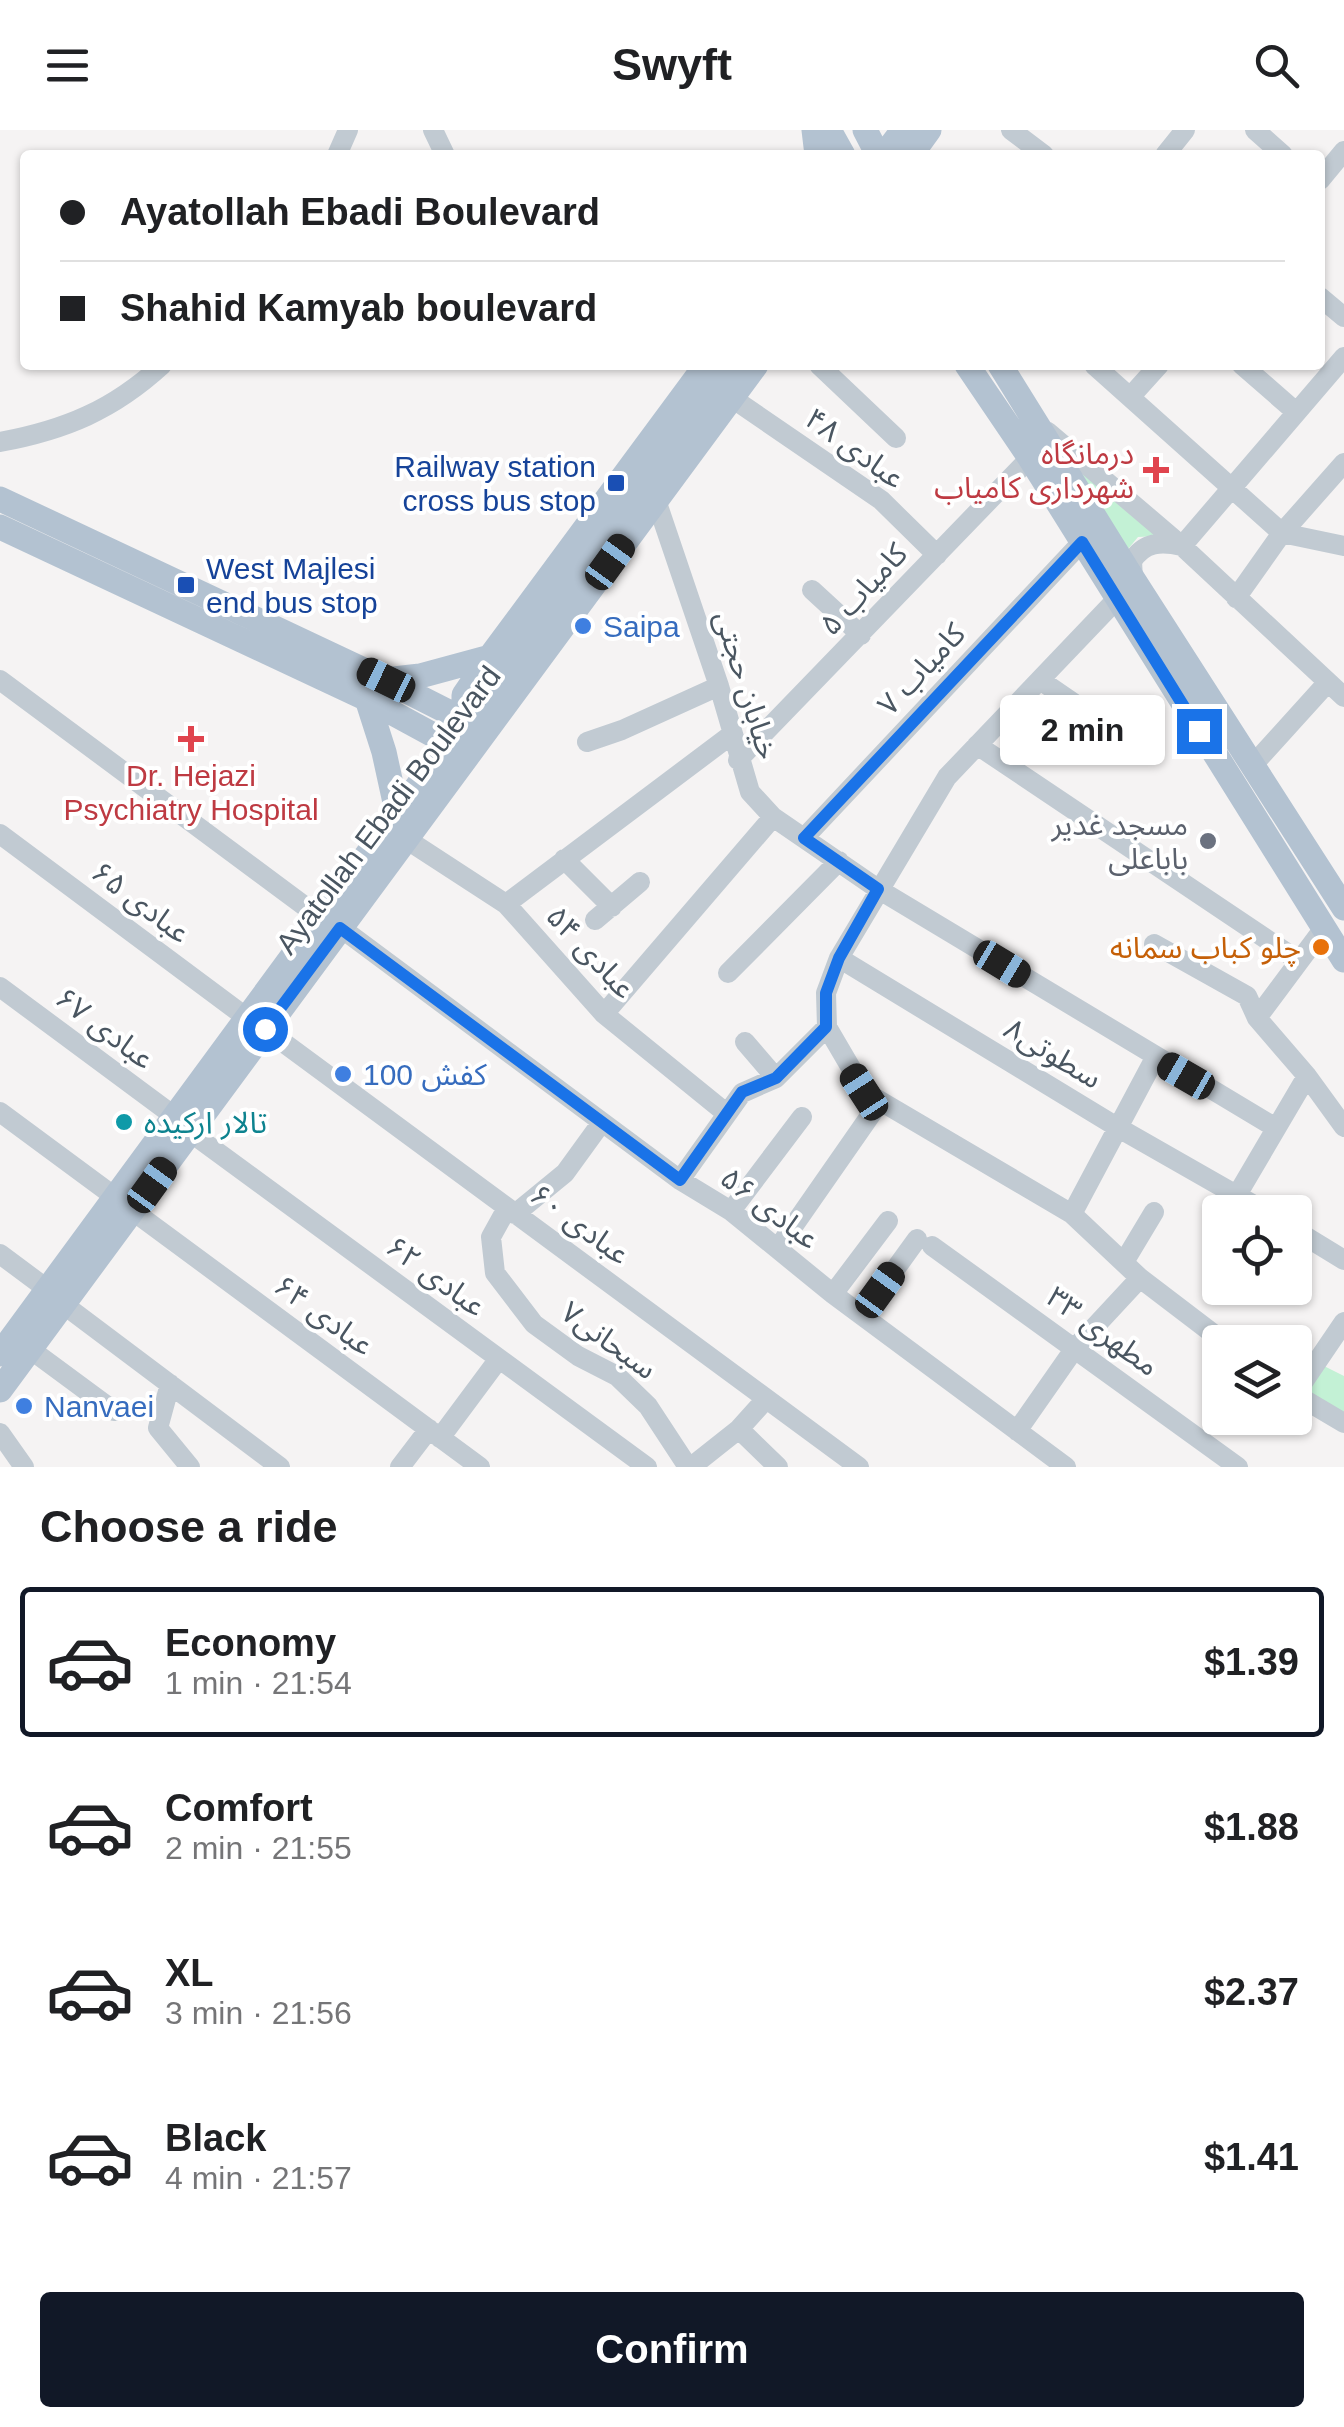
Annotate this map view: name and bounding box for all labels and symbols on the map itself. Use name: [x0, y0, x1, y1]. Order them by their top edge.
street label: عبادی ۴۸: [799, 401, 911, 496]
place label: درمانگاه شهرداری کامیاب: [934, 437, 1134, 505]
place label: Railway station cross bus stop: [394, 450, 596, 517]
marker: درمانگاه شهرداری کامیاب: [1143, 457, 1169, 483]
marker: Railway station cross bus stop: [605, 472, 627, 494]
car: [580, 529, 640, 595]
street label: کامیاب ۵: [813, 536, 914, 642]
place label: West Majlesi end bus stop: [206, 552, 378, 619]
marker: West Majlesi end bus stop: [175, 574, 197, 596]
street label: خیابان حجتی: [708, 607, 785, 763]
place label: Saipa: [603, 610, 680, 643]
marker: Saipa: [572, 615, 594, 637]
street label: کامیاب ۷: [871, 616, 972, 722]
car: [352, 653, 420, 707]
street label: Ayatollah Ebadi Boulevard: [269, 660, 507, 960]
callout: 2 min: [999, 696, 1164, 766]
route end: [1177, 709, 1222, 754]
marker: Dr. Hejazi Psychiatry Hospital: [178, 726, 204, 752]
place label: Dr. Hejazi Psychiatry Hospital: [63, 759, 319, 826]
place label: مسجد غدیر باباعلی: [1050, 808, 1188, 876]
marker: مسجد غدیر باباعلی: [1197, 830, 1219, 852]
street label: عبادی ۶۵: [85, 855, 196, 950]
street label: عبادی ۵۴: [539, 899, 642, 1006]
place label: چلو کباب سمانه: [1110, 931, 1301, 967]
car: [969, 936, 1035, 992]
marker: چلو کباب سمانه: [1310, 936, 1332, 958]
street label: عبادی ۶۷: [49, 981, 160, 1076]
route start: [243, 1007, 288, 1052]
street label: سطوتی۸: [998, 1011, 1107, 1096]
car: [1153, 1048, 1219, 1104]
place label: کفش 100: [363, 1058, 487, 1092]
car: [835, 1059, 893, 1125]
marker: کفش 100: [332, 1063, 354, 1085]
place label: تالار ارکیده: [144, 1106, 267, 1140]
marker: تالار ارکیده: [113, 1111, 135, 1133]
car: [122, 1152, 182, 1218]
street label: عبادی ۵۶: [714, 1161, 825, 1256]
street label: عبادی ۶۰: [524, 1177, 636, 1272]
street label: عبادی ۶۲: [380, 1229, 492, 1324]
car: [850, 1257, 910, 1323]
street label: عبادی ۶۴: [268, 1268, 380, 1363]
street label: مطهری ۳۳: [1040, 1280, 1165, 1383]
street label: سبحانی۷: [555, 1295, 663, 1386]
place label: Nanvaei: [44, 1390, 154, 1423]
marker: Nanvaei: [13, 1395, 35, 1417]

